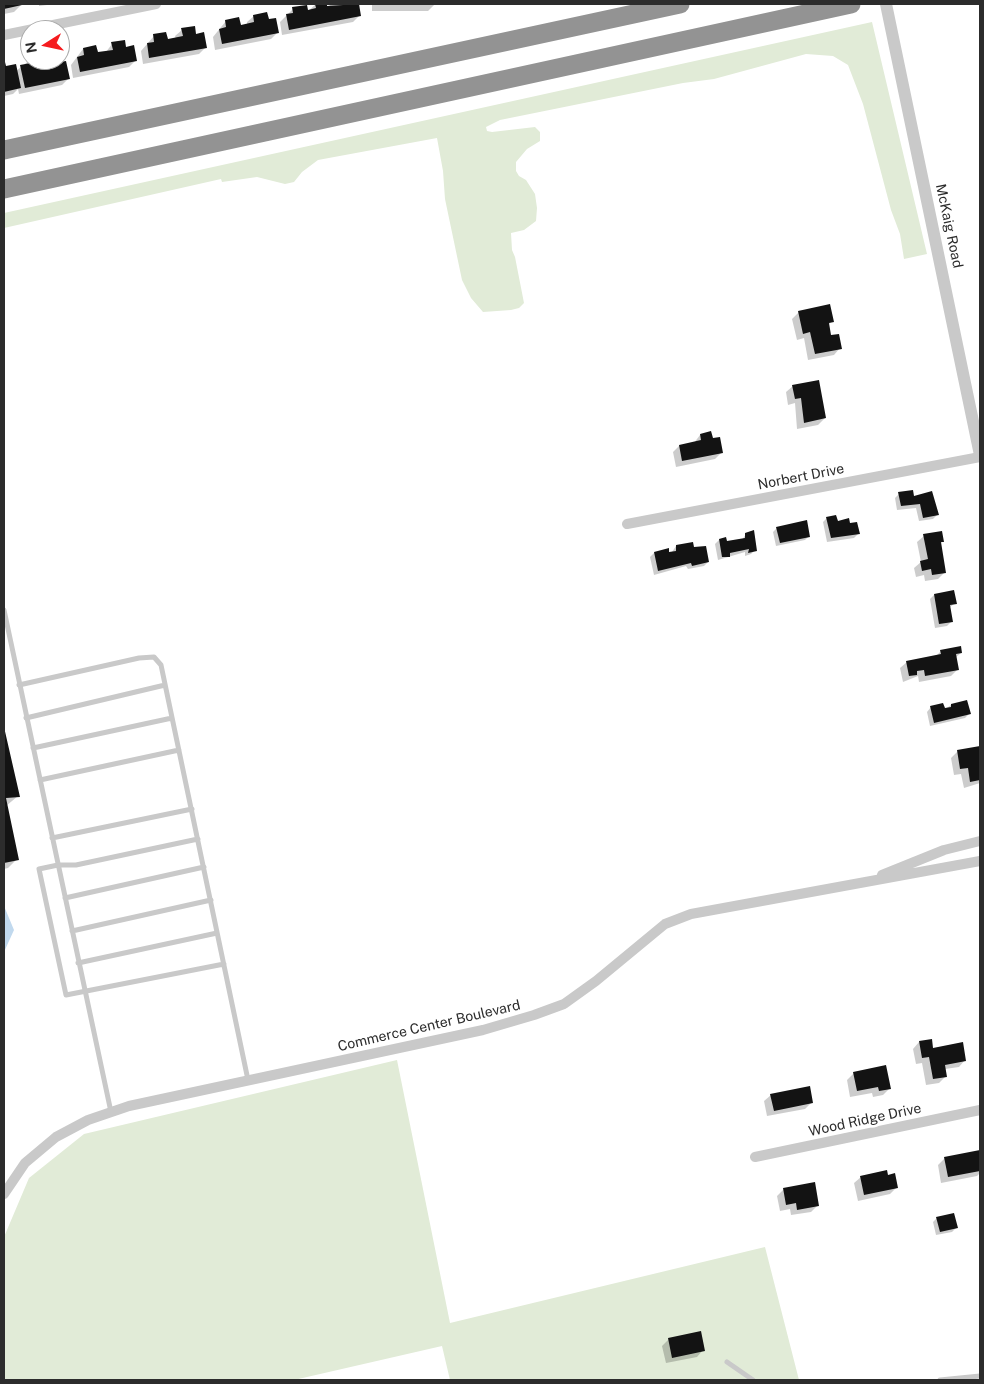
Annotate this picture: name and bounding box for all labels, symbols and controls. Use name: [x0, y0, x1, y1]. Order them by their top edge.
north arrow: [20, 20, 70, 70]
text: N: [22, 41, 40, 54]
street label: McKaig Road: [932, 182, 966, 270]
street label: Norbert Drive: [756, 460, 846, 494]
street label: Commerce Center Boulevard: [336, 997, 522, 1055]
street label: Wood Ridge Drive: [807, 1100, 923, 1140]

